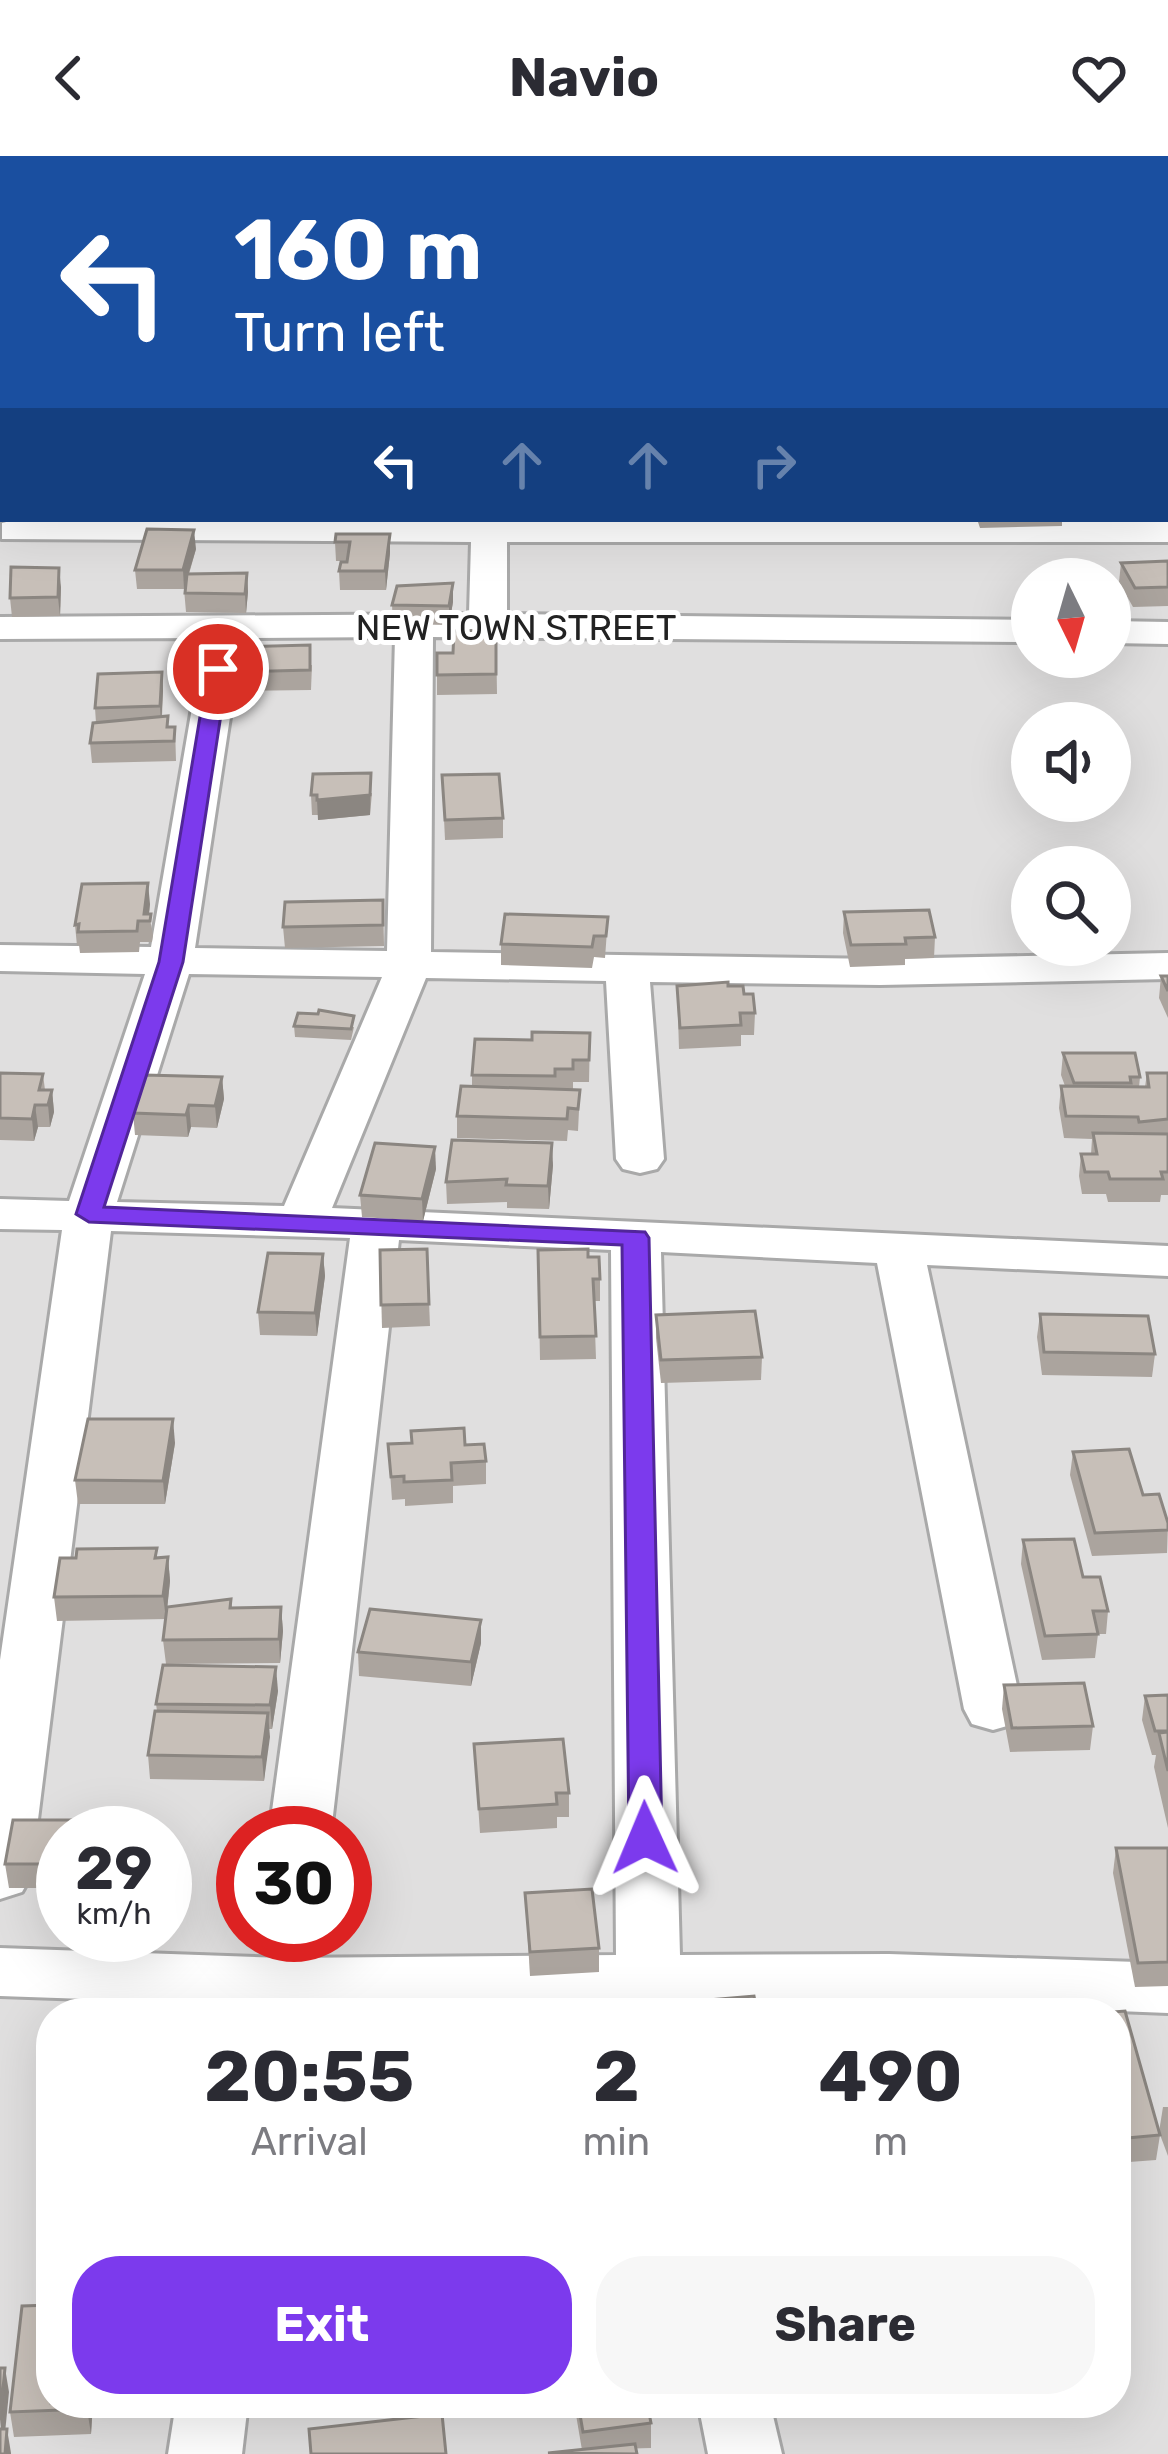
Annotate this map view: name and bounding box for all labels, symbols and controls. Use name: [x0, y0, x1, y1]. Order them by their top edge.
icon: back: [36, 45, 102, 111]
icon: heart: [1066, 45, 1132, 111]
text: Navio: [509, 46, 659, 110]
text: 160 m: [234, 200, 482, 300]
icon: left: [36, 204, 192, 360]
text: Turn left: [234, 301, 445, 365]
icon: left: [363, 432, 429, 498]
icon: ahead: [489, 432, 555, 498]
icon: ahead: [615, 432, 681, 498]
icon: right: [741, 432, 807, 498]
north arrow: [1011, 558, 1131, 678]
map controls: [1011, 558, 1131, 966]
street label: NEW TOWN STREET: [355, 606, 677, 649]
pin: [167, 618, 269, 720]
icon: arrive: [185, 636, 251, 702]
button: sound: [1011, 702, 1131, 822]
button: search: [1011, 846, 1131, 966]
position arrow: [582, 1775, 708, 1901]
speed limit sign: 30: [216, 1806, 372, 1962]
text: 29: [75, 1833, 153, 1904]
text: km/h: [77, 1896, 151, 1932]
text: 20:55: [204, 2034, 414, 2119]
text: 2: [593, 2034, 640, 2119]
text: 490: [819, 2034, 963, 2119]
text: Arrival: [251, 2119, 368, 2165]
text: min: [583, 2119, 650, 2165]
text: m: [873, 2119, 908, 2165]
button: Exit: [72, 2256, 572, 2394]
button: Share: [596, 2256, 1095, 2394]

